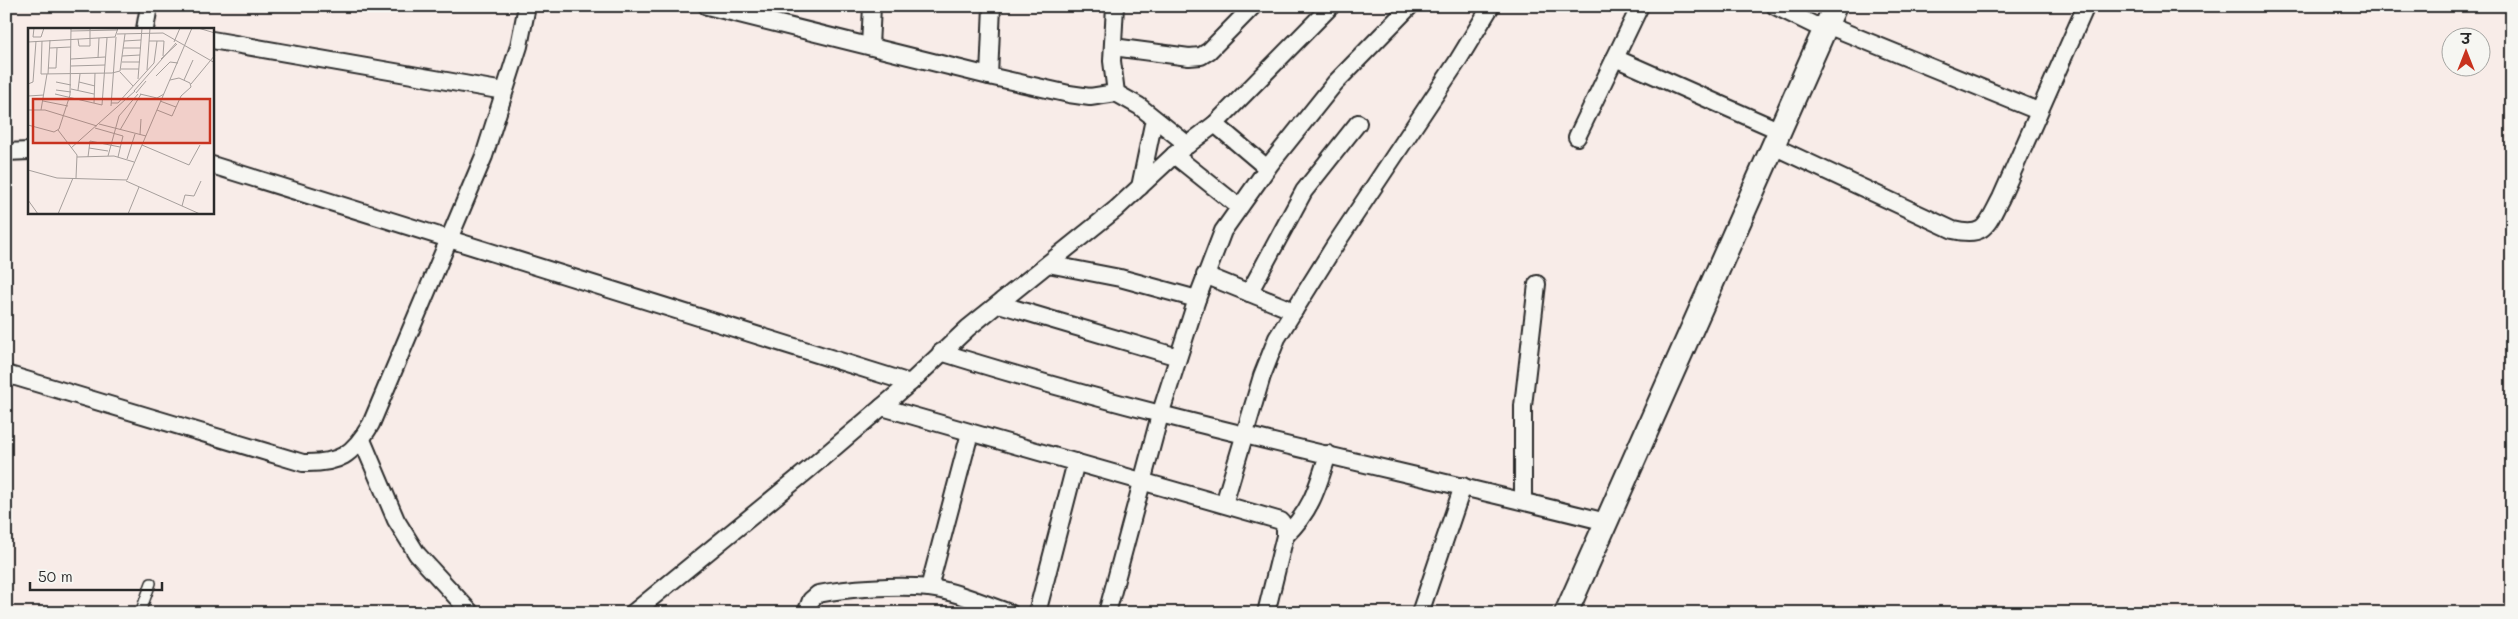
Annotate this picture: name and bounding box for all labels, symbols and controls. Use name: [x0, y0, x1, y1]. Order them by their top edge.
inset map: [28, 28, 214, 214]
north arrow: [2440, 28, 2490, 78]
text: उ: [2459, 29, 2472, 48]
scale bar: [30, 559, 162, 591]
text: 50 m: [38, 566, 73, 586]

